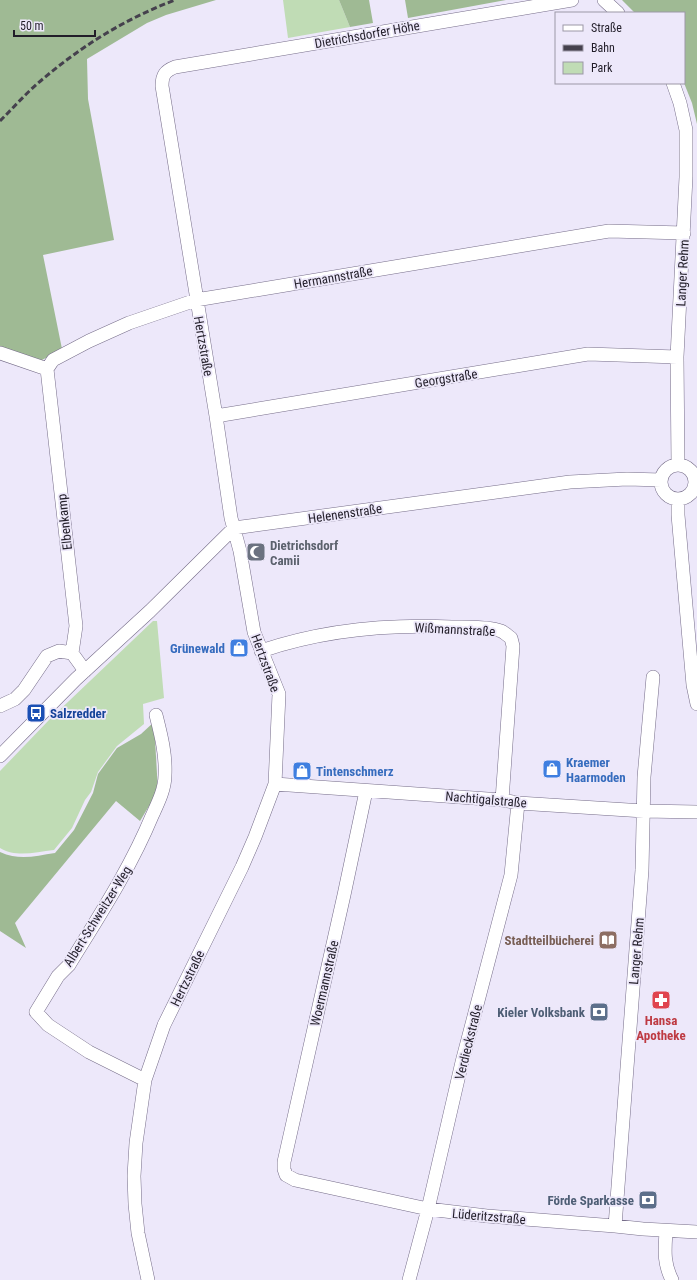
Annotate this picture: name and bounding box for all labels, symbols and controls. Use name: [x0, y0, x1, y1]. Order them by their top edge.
scale bar: [14, 12, 95, 38]
legend: [555, 12, 685, 84]
street label: Dietrichsdorfer Höhe: [313, 18, 421, 51]
text: 50 m: [20, 19, 44, 33]
text: Straße: [591, 21, 622, 35]
text: Bahn: [591, 41, 615, 55]
text: Park: [591, 61, 613, 75]
street label: Langer Rehm: [673, 239, 692, 307]
street label: Hermannstraße: [293, 263, 373, 292]
street label: Hertzstraße: [191, 315, 216, 377]
street label: Georgstraße: [414, 366, 478, 391]
street label: Elbenkamp: [54, 493, 75, 551]
street label: Helenenstraße: [307, 501, 383, 526]
place label: Dietrichsdorf Camii: [270, 538, 339, 568]
mosque icon: Dietrichsdorf Camii: [245, 541, 267, 563]
street label: Wißmannstraße: [414, 620, 496, 639]
street label: Hertzstraße: [248, 632, 283, 694]
shop icon: Grünewald: [228, 637, 250, 659]
place label: Grünewald: [170, 641, 225, 656]
bus stop icon: Salzredder: [25, 702, 47, 724]
place label: Salzredder: [50, 706, 107, 721]
place label: Kraemer Haarmoden: [566, 755, 626, 785]
shop icon: Kraemer Haarmoden: [541, 758, 563, 780]
shop icon: Tintenschmerz: [291, 760, 313, 782]
place label: Tintenschmerz: [316, 764, 394, 779]
street label: Nachtigalstraße: [445, 788, 527, 811]
street label: Albert-Schweitzer-Weg: [60, 863, 134, 969]
street label: Langer Rehm: [626, 917, 647, 985]
library icon: Stadtteilbücherei: [597, 929, 619, 951]
place label: Stadtteilbücherei: [505, 933, 594, 948]
street label: Woermannstraße: [307, 939, 342, 1027]
street label: Hertzstraße: [167, 948, 207, 1009]
pharmacy icon: Hansa Apotheke: [650, 989, 672, 1011]
bank icon: Kieler Volksbank: [588, 1001, 610, 1023]
street label: Verdieckstraße: [452, 1003, 485, 1081]
place label: Kieler Volksbank: [497, 1005, 586, 1020]
place label: Hansa Apotheke: [636, 1013, 686, 1043]
bank icon: Förde Sparkasse: [637, 1189, 659, 1211]
place label: Förde Sparkasse: [547, 1193, 634, 1208]
street label: Lüderitzstraße: [452, 1206, 526, 1227]

